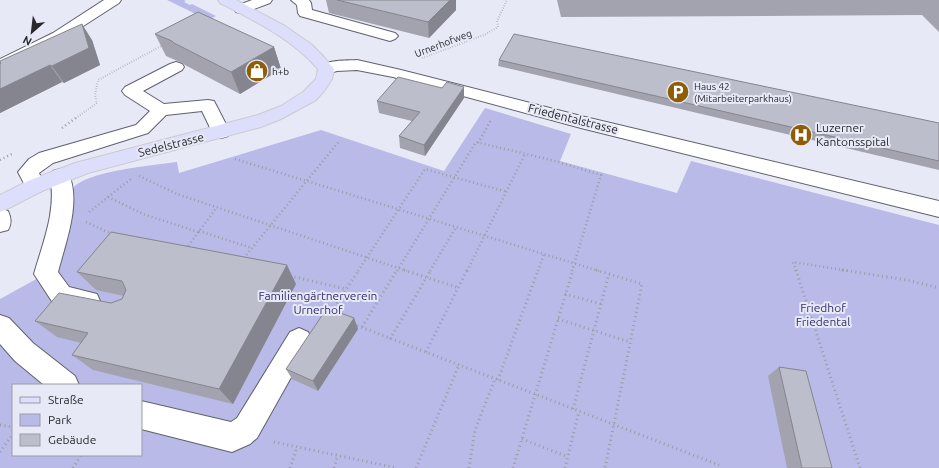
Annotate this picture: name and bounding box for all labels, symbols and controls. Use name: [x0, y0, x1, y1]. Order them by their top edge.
north arrow: [12, 12, 52, 52]
street label: Urnerhofweg: [413, 28, 473, 59]
text: N: [21, 34, 34, 48]
shop icon: h+b: [244, 58, 270, 84]
place label: h+b: [272, 66, 289, 77]
parking icon: Haus 42 (Mitarbeiterparkhaus): [665, 79, 691, 105]
place label: Haus 42 (Mitarbeiterparkhaus): [694, 81, 792, 104]
street label: Friedentalstrasse: [527, 101, 620, 136]
place label: Luzerner Kantonsspital: [816, 121, 889, 148]
hospital icon: Luzerner Kantonsspital: [788, 122, 814, 148]
street label: Sedelstrasse: [137, 130, 205, 159]
park label: Familiengärtnerverein Urnerhof: [259, 289, 377, 316]
park label: Friedhof Friedental: [796, 301, 850, 328]
legend: [12, 384, 142, 456]
text: Straße: [48, 393, 84, 406]
text: Park: [48, 413, 72, 426]
text: Gebäude: [48, 433, 96, 446]

